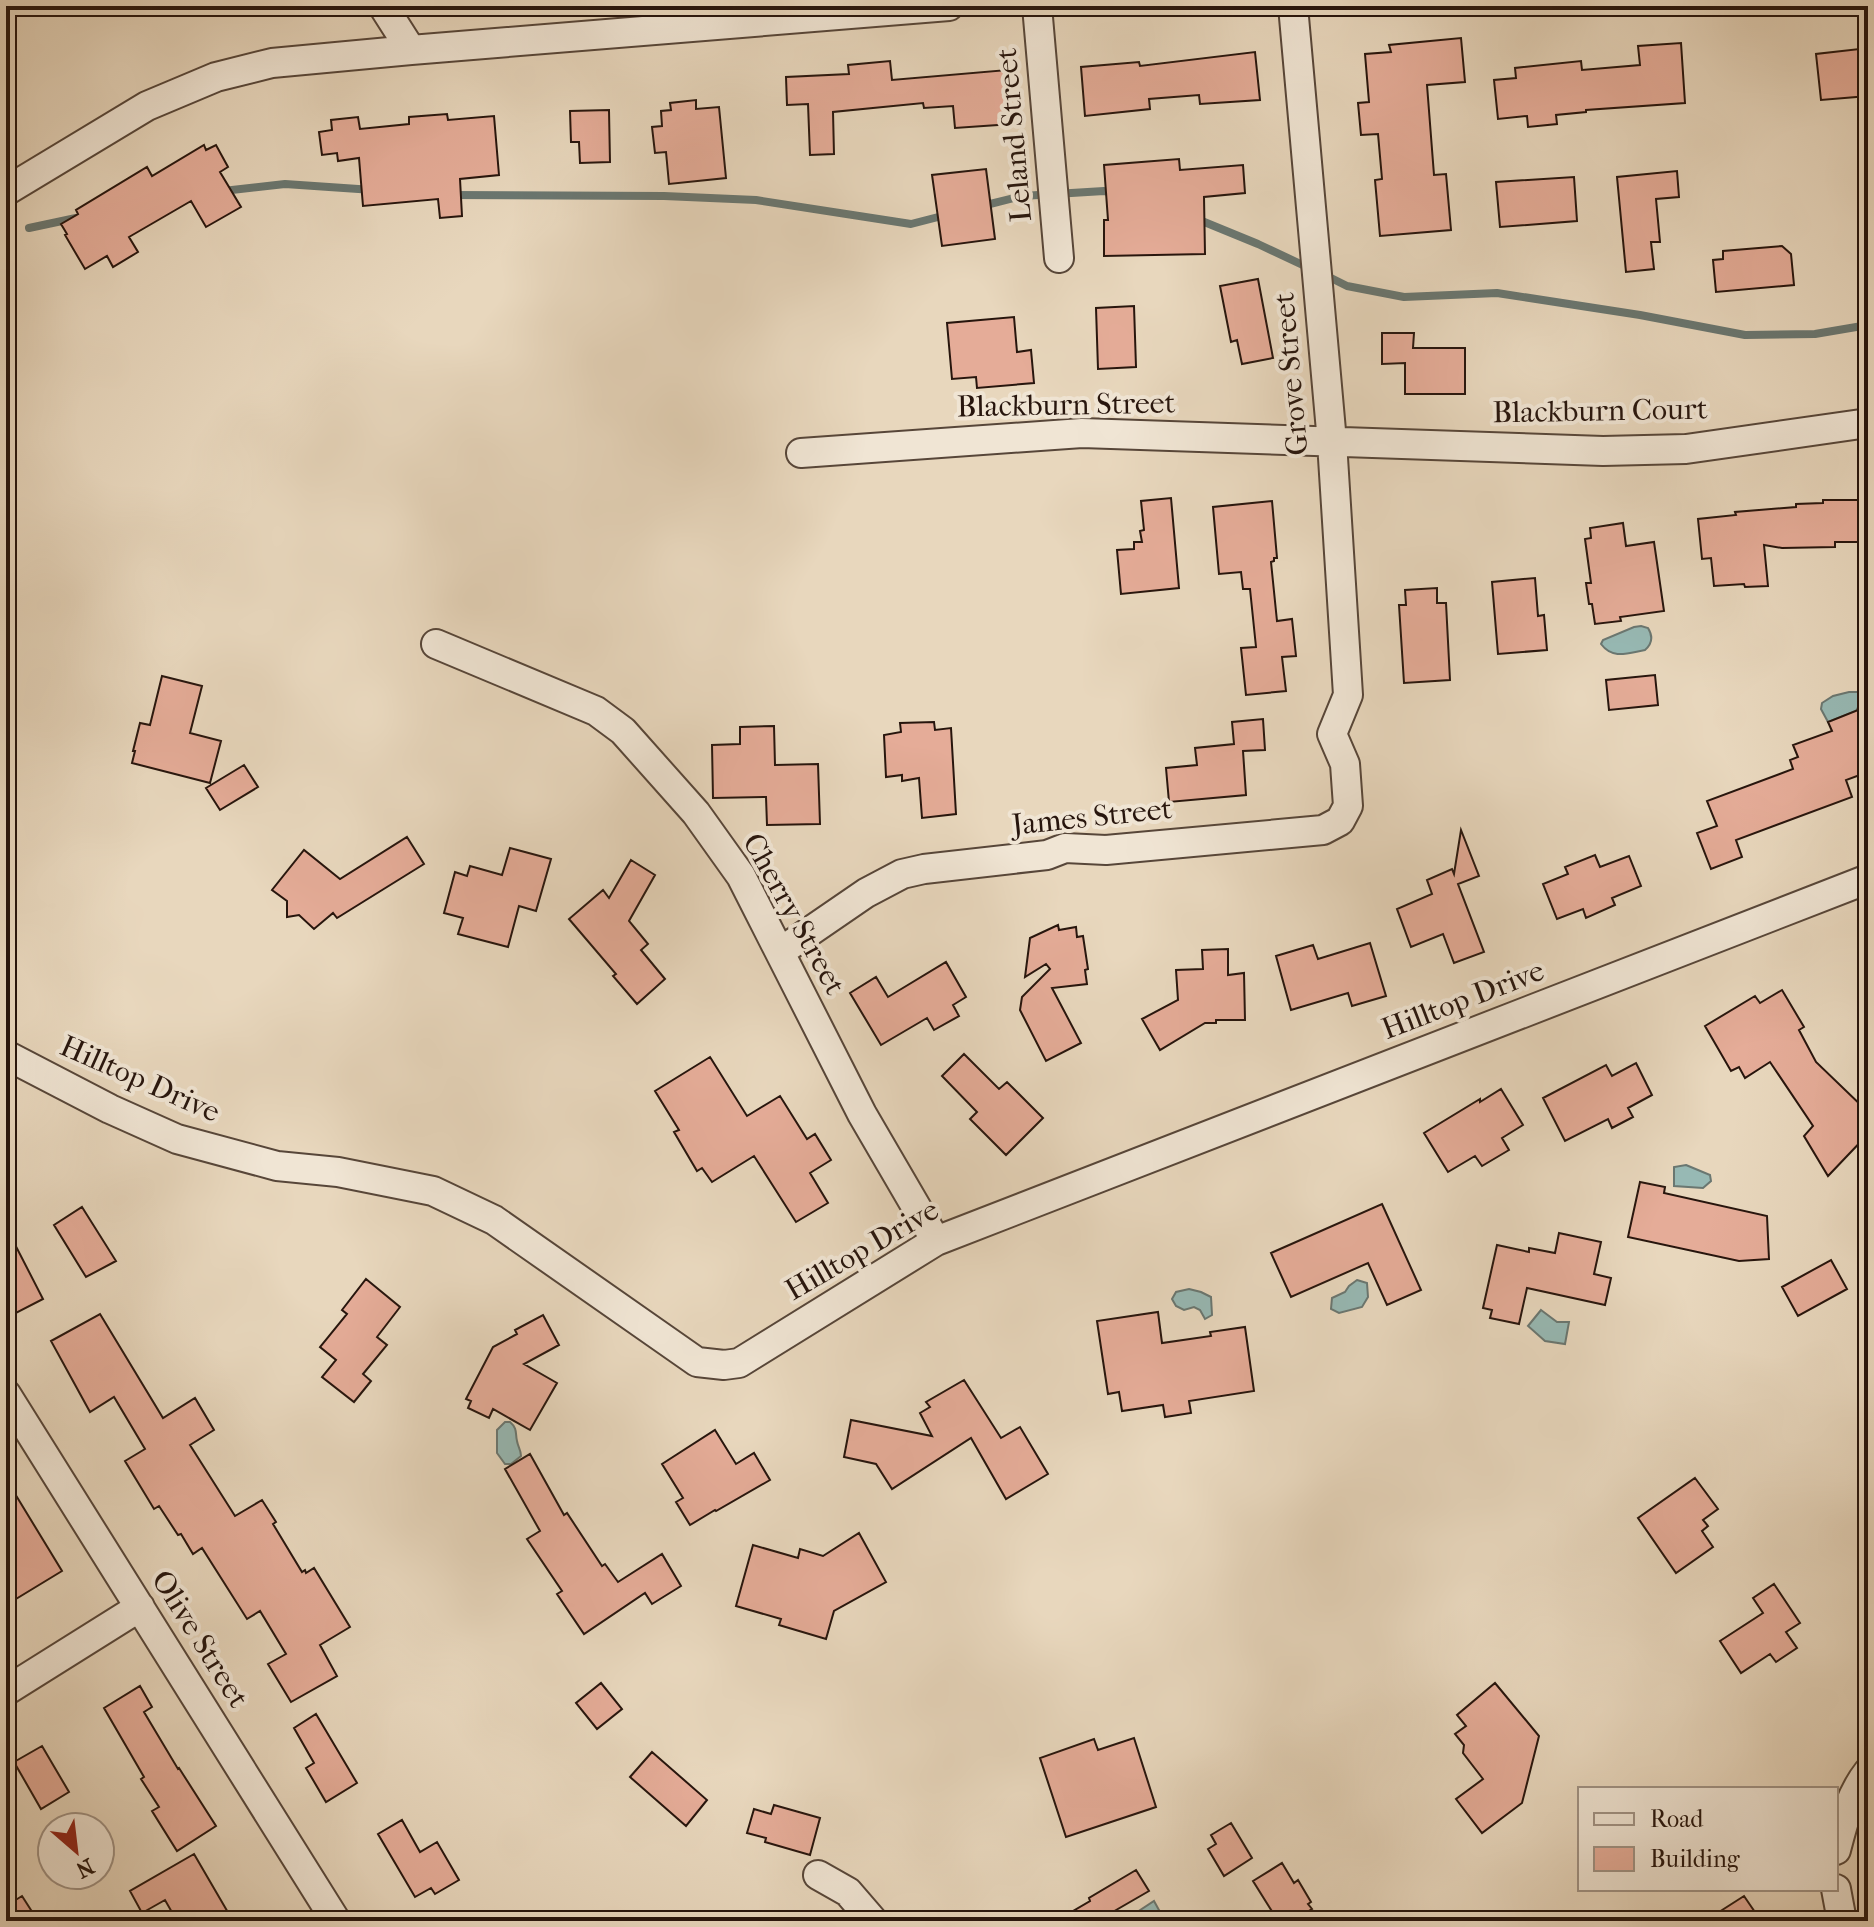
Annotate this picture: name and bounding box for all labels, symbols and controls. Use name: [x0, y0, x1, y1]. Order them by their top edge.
street label: Leland Street: [989, 46, 1039, 223]
street label: Grove Street: [1266, 291, 1316, 457]
street label: Blackburn Street: [957, 386, 1176, 424]
street label: Blackburn Court: [1492, 392, 1708, 430]
street label: James Street: [1008, 791, 1174, 843]
street label: Cherry Street: [735, 827, 853, 1001]
street label: Hilltop Drive: [1377, 953, 1549, 1047]
street label: Hilltop Drive: [55, 1028, 225, 1130]
street label: Hilltop Drive: [779, 1192, 945, 1308]
street label: Olive Street: [144, 1564, 256, 1714]
legend: [1578, 1787, 1838, 1891]
text: Road: [1650, 1805, 1704, 1833]
north arrow: [36, 1811, 116, 1891]
text: Building: [1650, 1845, 1741, 1873]
text: N: [71, 1852, 98, 1883]

